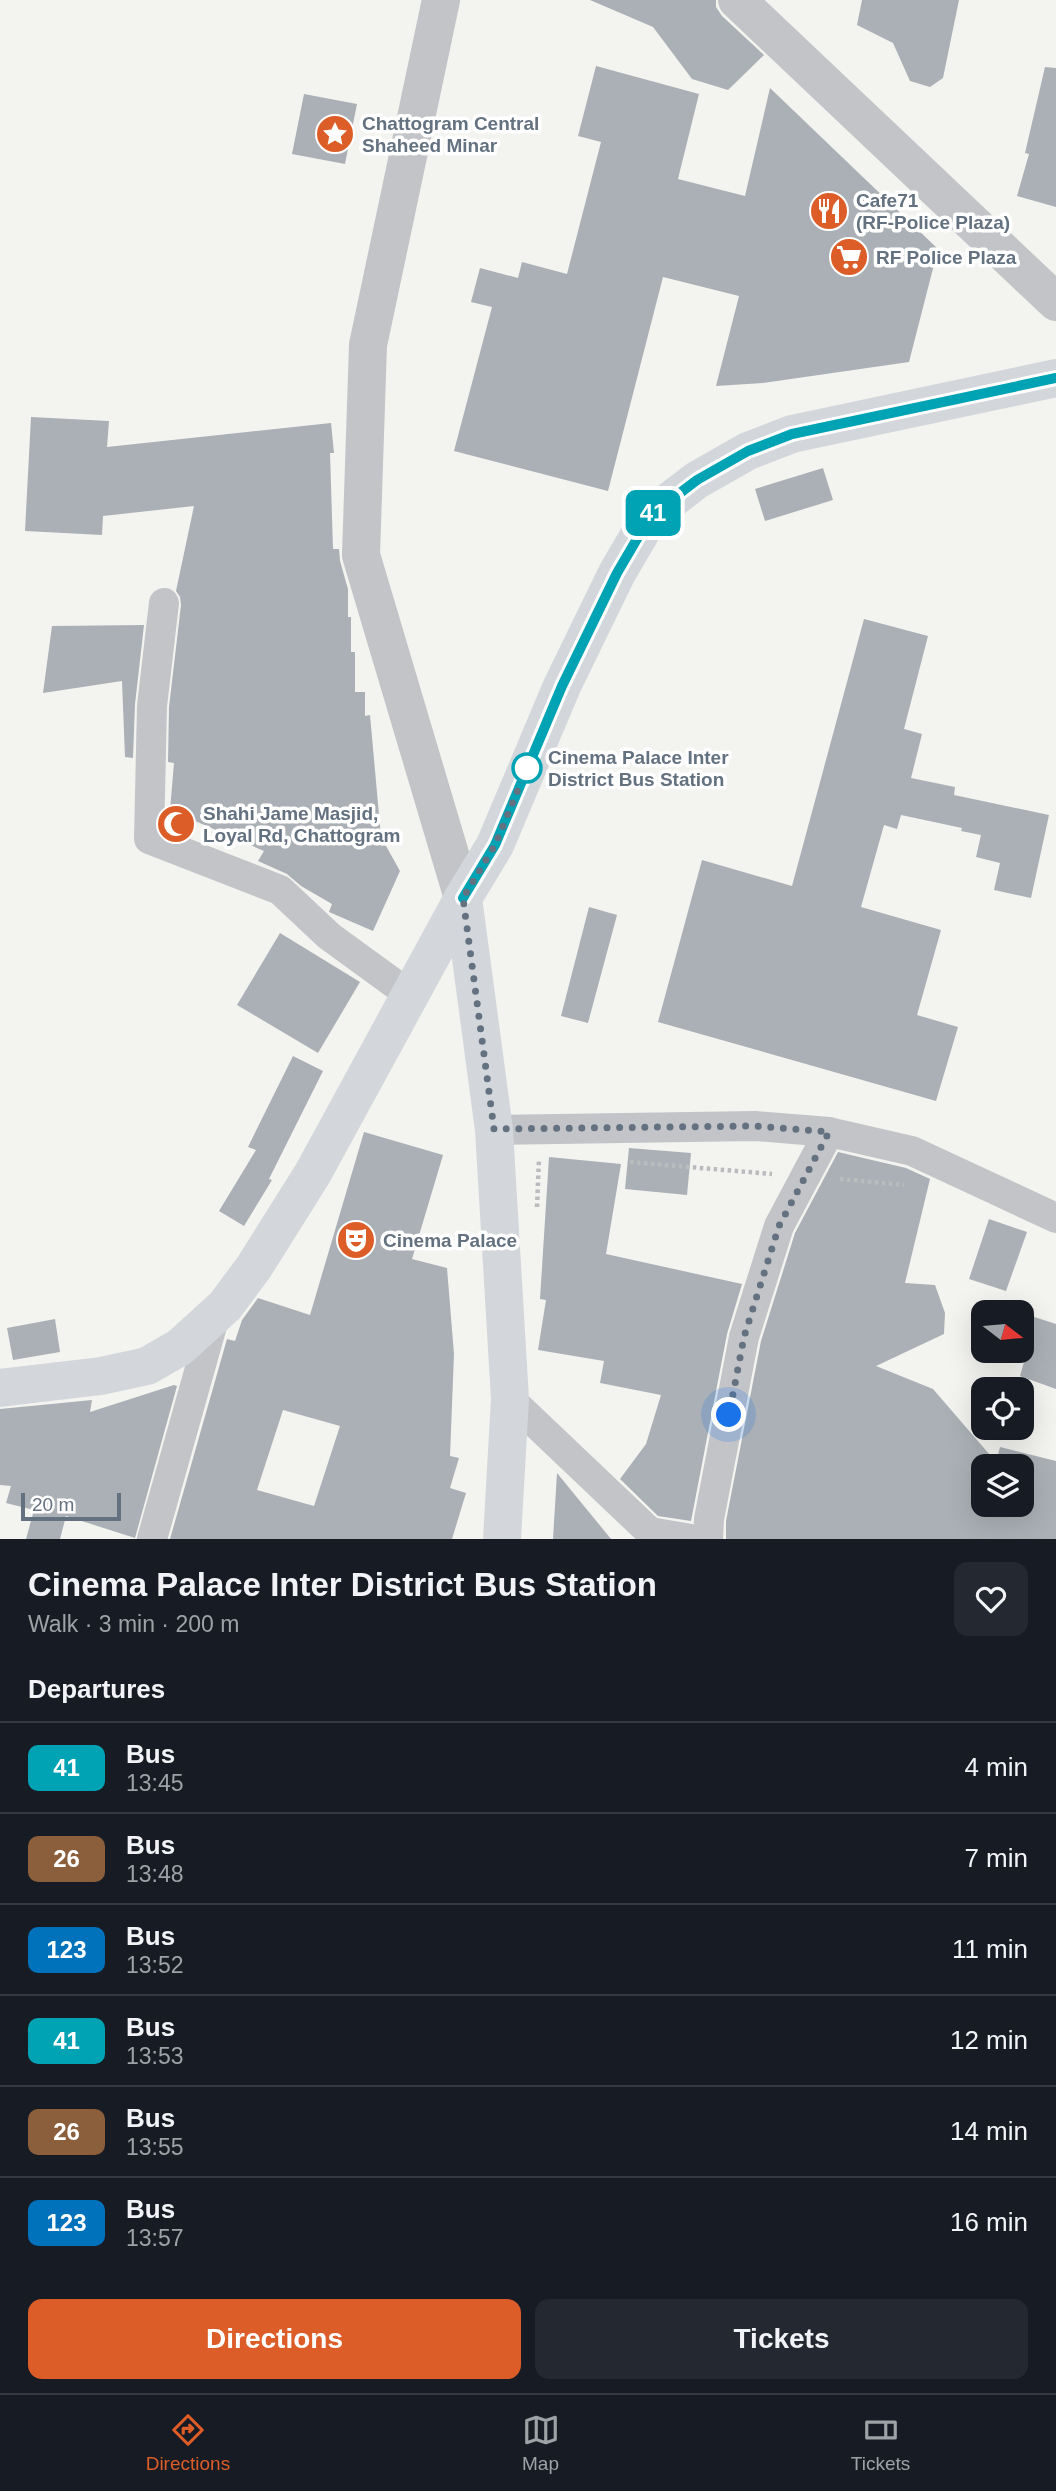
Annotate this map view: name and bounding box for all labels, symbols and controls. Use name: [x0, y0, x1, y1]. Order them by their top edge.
place icon: Chattogram Central Shaheed Minar: [314, 113, 356, 155]
place label: Chattogram Central Shaheed Minar: [362, 113, 539, 156]
restaurant icon: Cafe71 (RF-Police Plaza): [808, 190, 850, 232]
place label: Cafe71 (RF-Police Plaza): [856, 190, 1010, 233]
supermarket icon: RF Police Plaza: [828, 236, 870, 278]
place label: RF Police Plaza: [876, 247, 1017, 268]
line badge: 41: [622, 490, 684, 536]
text: 41: [640, 499, 666, 526]
place label: Cinema Palace Inter District Bus Station: [548, 747, 729, 790]
marker: Cinema Palace Inter District Bus Station: [512, 753, 542, 783]
mosque icon: Shahi Jame Masjid, Loyal Rd, Chattogram: [155, 803, 197, 845]
place label: Shahi Jame Masjid, Loyal Rd, Chattogram: [203, 803, 400, 846]
theatre icon: Cinema Palace: [335, 1219, 377, 1261]
place label: Cinema Palace: [383, 1230, 517, 1251]
north arrow: [971, 1300, 1034, 1363]
map controls: [971, 1300, 1034, 1517]
button: locate: [971, 1377, 1034, 1440]
your location: [711, 1397, 746, 1432]
button: layers: [971, 1454, 1034, 1517]
scale bar: [21, 1490, 121, 1522]
text: 20 m: [32, 1494, 74, 1515]
button: heart: [954, 1562, 1028, 1636]
text: Cinema Palace Inter District Bus Station: [28, 1566, 657, 1603]
text: Walk · 3 min · 200 m: [28, 1611, 239, 1637]
text: Departures: [28, 1674, 165, 1704]
text: Bus: [126, 1739, 175, 1769]
text: 4 min: [964, 1752, 1028, 1782]
text: 41: [53, 1754, 80, 1781]
text: 13:45: [126, 1770, 184, 1796]
text: Bus: [126, 1830, 175, 1860]
text: 7 min: [964, 1843, 1028, 1873]
text: 26: [53, 1845, 80, 1872]
text: 13:48: [126, 1861, 184, 1887]
text: Bus: [126, 1921, 175, 1951]
text: 11 min: [952, 1934, 1028, 1964]
text: 123: [46, 1936, 87, 1963]
text: 13:52: [126, 1952, 184, 1978]
text: Bus: [126, 2012, 175, 2042]
text: 12 min: [950, 2025, 1028, 2055]
text: 41: [53, 2027, 80, 2054]
text: 13:53: [126, 2043, 184, 2069]
text: Bus: [126, 2103, 175, 2133]
text: 14 min: [950, 2116, 1028, 2146]
text: 26: [53, 2118, 80, 2145]
text: 13:55: [126, 2134, 184, 2160]
text: Bus: [126, 2194, 175, 2224]
text: 16 min: [950, 2207, 1028, 2237]
text: 123: [46, 2209, 87, 2236]
text: 13:57: [126, 2225, 184, 2251]
button: Directions: [28, 2299, 521, 2379]
button: Tickets: [535, 2299, 1028, 2379]
tab: Directions: [146, 2411, 230, 2475]
tab: Map: [522, 2411, 560, 2475]
tab: Tickets: [851, 2411, 910, 2475]

